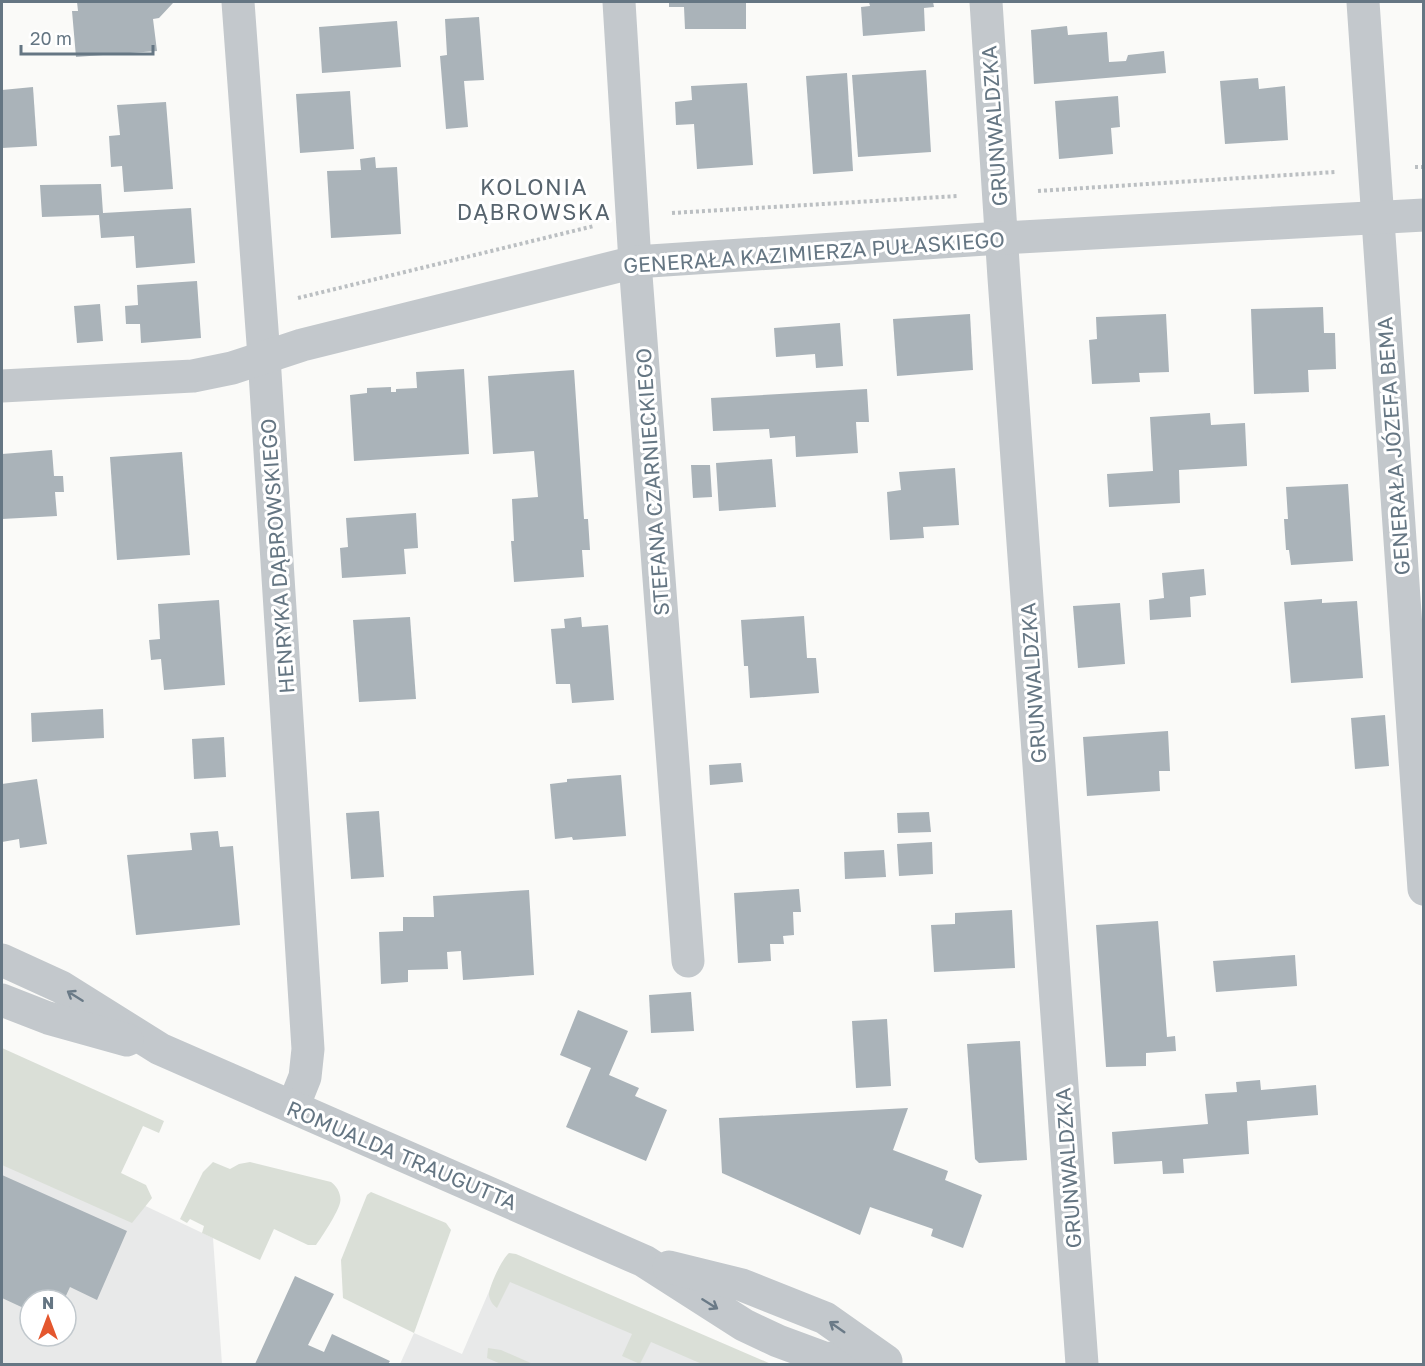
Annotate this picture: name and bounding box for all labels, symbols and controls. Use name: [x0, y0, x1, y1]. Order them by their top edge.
scale bar: [21, 18, 153, 56]
text: 20 m: [30, 27, 72, 49]
street label: GRUNWALDZKA: [975, 45, 1013, 207]
district label: KOLONIA DĄBROWSKA: [457, 173, 611, 225]
street label: GENERAŁA KAZIMIERZA PUŁASKIEGO: [622, 226, 1006, 278]
street label: GENERAŁA JÓZEFA BEMA: [1371, 316, 1415, 576]
street label: STEFANA CZARNIECKIEGO: [630, 347, 674, 617]
street label: HENRYKA DĄBROWSKIEGO: [254, 418, 300, 694]
street label: GRUNWALDZKA: [1014, 602, 1052, 764]
one-way arrow: [67, 989, 84, 1001]
street label: GRUNWALDZKA: [1049, 1087, 1087, 1249]
street label: ROMUALDA TRAUGUTTA: [283, 1095, 521, 1215]
north arrow: [18, 1288, 78, 1348]
text: N: [42, 1293, 54, 1313]
one-way arrow: [701, 1298, 718, 1310]
one-way arrow: [829, 1321, 845, 1333]

